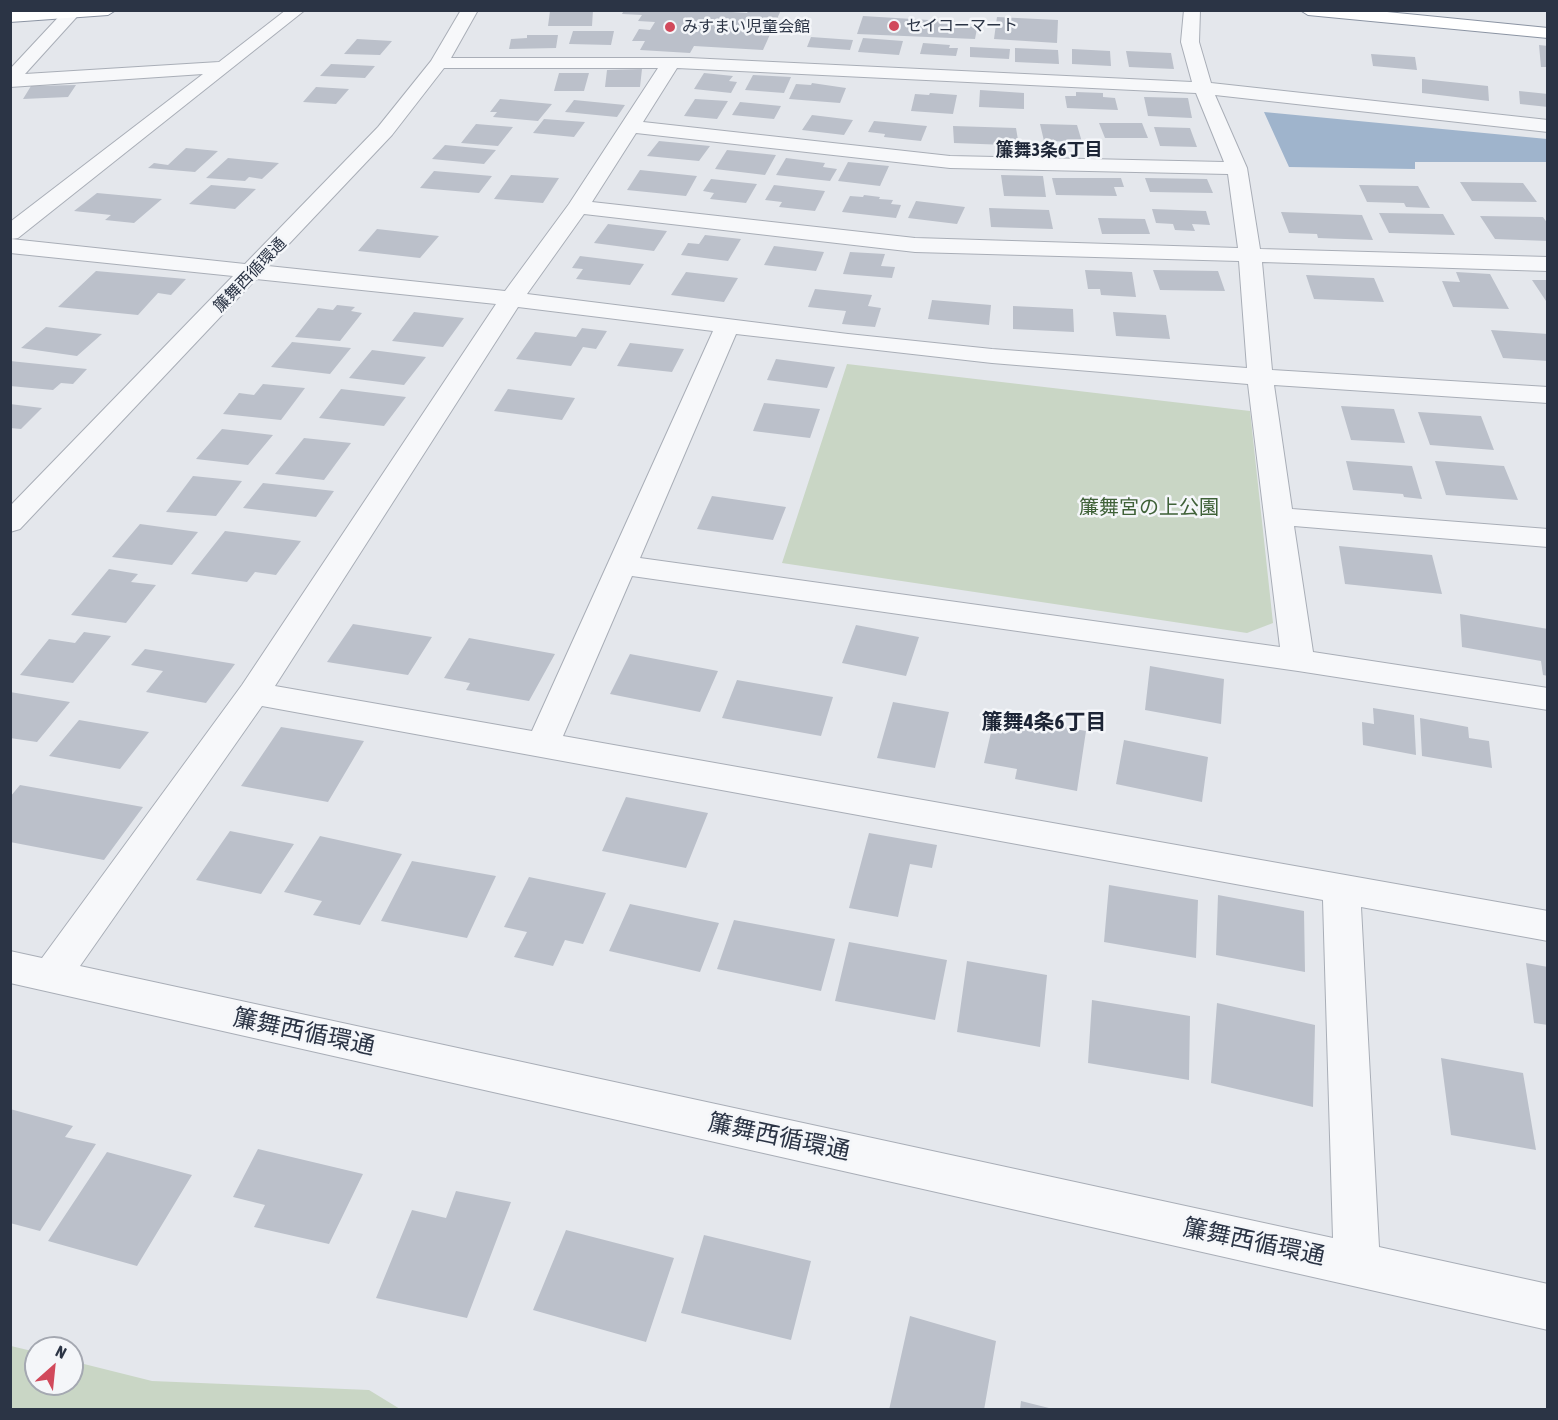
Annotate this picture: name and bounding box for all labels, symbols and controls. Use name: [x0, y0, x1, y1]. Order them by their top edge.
place label: セイコーマート: [906, 16, 1018, 36]
place label: みすまい児童会館: [682, 17, 810, 37]
marker: セイコーマート: [887, 19, 901, 33]
marker: みすまい児童会館: [663, 20, 677, 34]
district label: 簾舞3条6丁目: [996, 139, 1102, 161]
street label: 簾舞西循環通: [210, 234, 290, 316]
park label: 簾舞宮の上公園: [1079, 496, 1219, 520]
district label: 簾舞4条6丁目: [982, 709, 1106, 735]
street label: 簾舞西循環通: [231, 1003, 377, 1061]
street label: 簾舞西循環通: [706, 1108, 852, 1166]
street label: 簾舞西循環通: [1181, 1213, 1327, 1271]
north arrow: [24, 1336, 84, 1396]
text: N: [53, 1342, 70, 1362]

